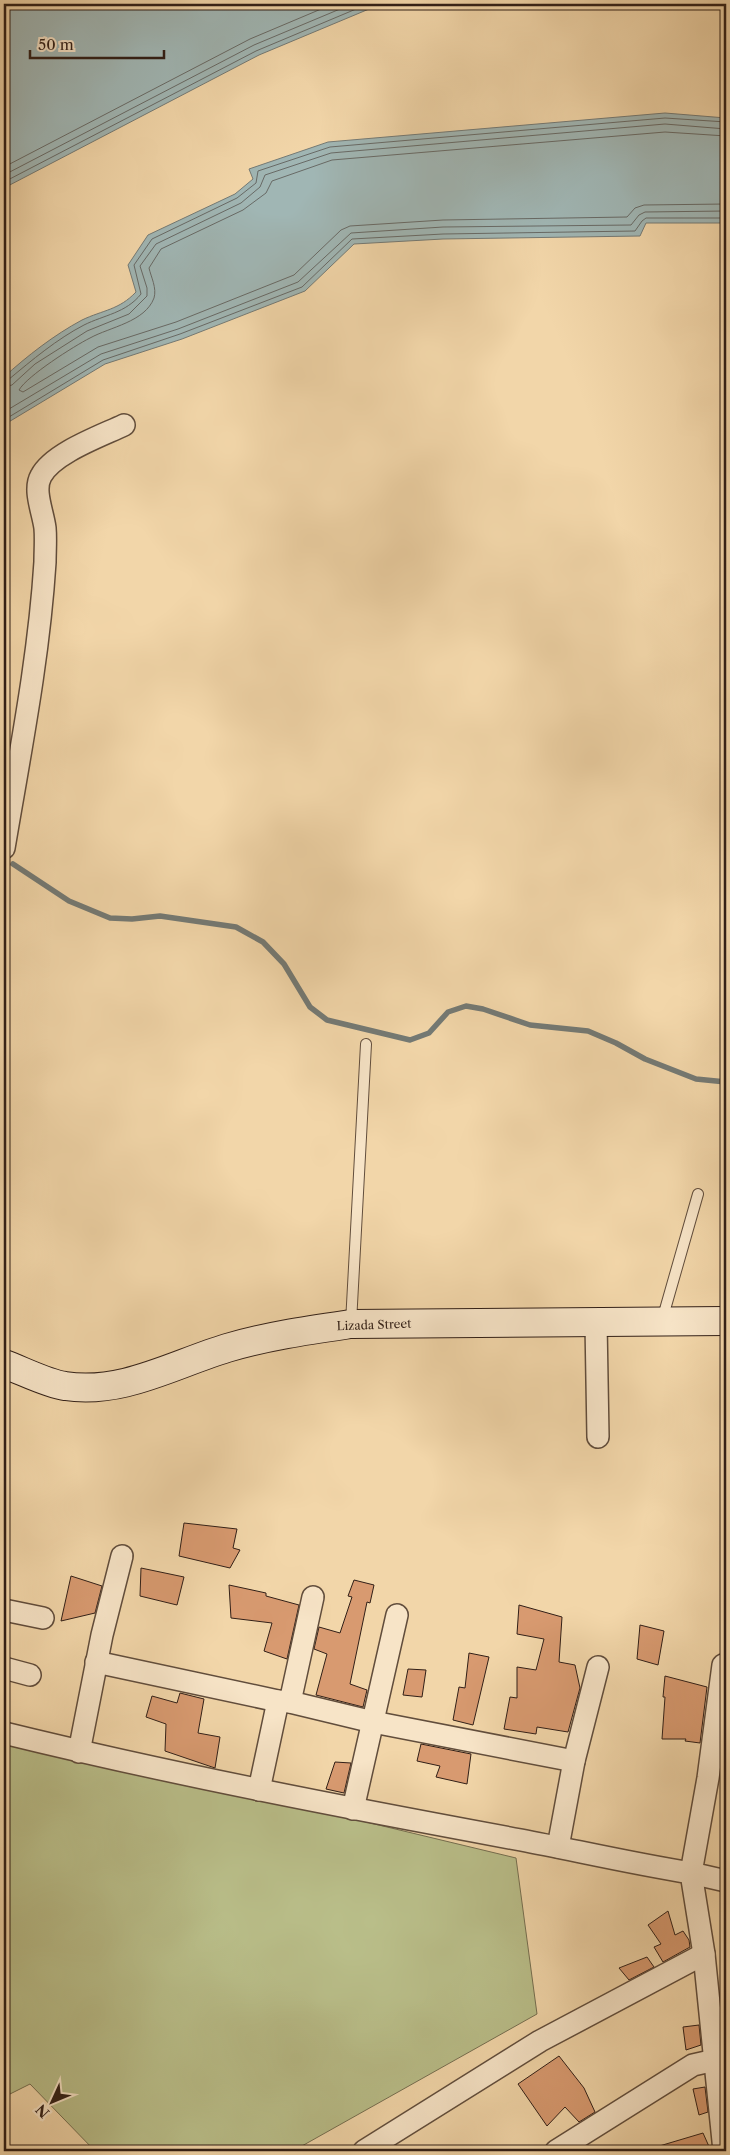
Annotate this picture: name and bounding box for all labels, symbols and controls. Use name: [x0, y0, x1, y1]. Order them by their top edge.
scale bar: [30, 28, 164, 60]
text: 50 m: [38, 35, 74, 54]
street label: Lizada Street: [336, 1316, 412, 1333]
north arrow: [28, 2078, 78, 2128]
text: N: [32, 2100, 53, 2122]

